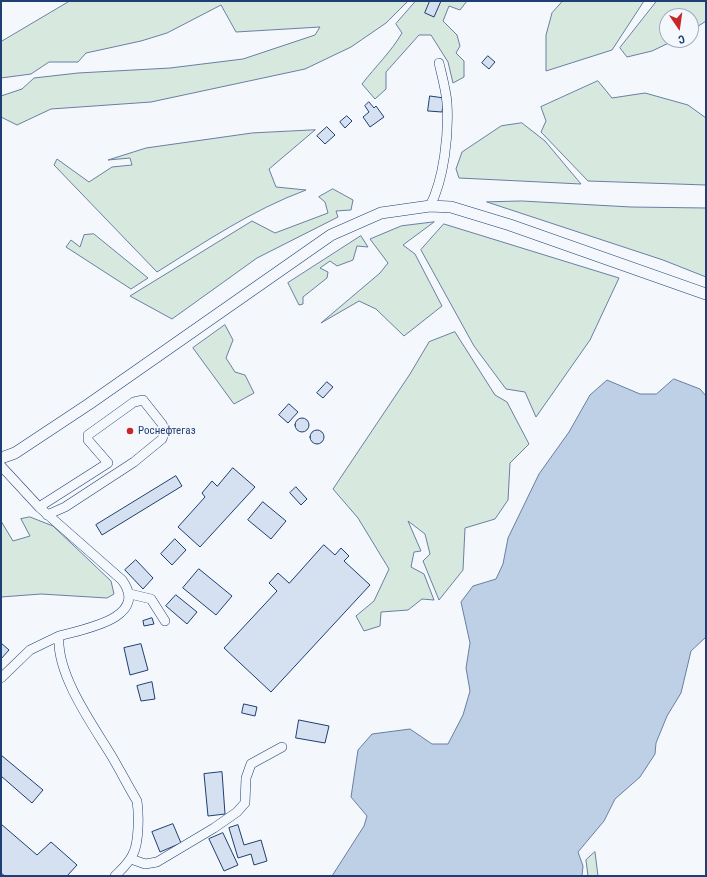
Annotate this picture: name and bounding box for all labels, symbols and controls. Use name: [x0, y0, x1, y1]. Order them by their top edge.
north arrow: [659, 8, 699, 48]
text: С: [677, 32, 686, 46]
place label: Роснефтегаз: [138, 424, 196, 438]
marker: Роснефтегаз: [125, 426, 135, 436]

